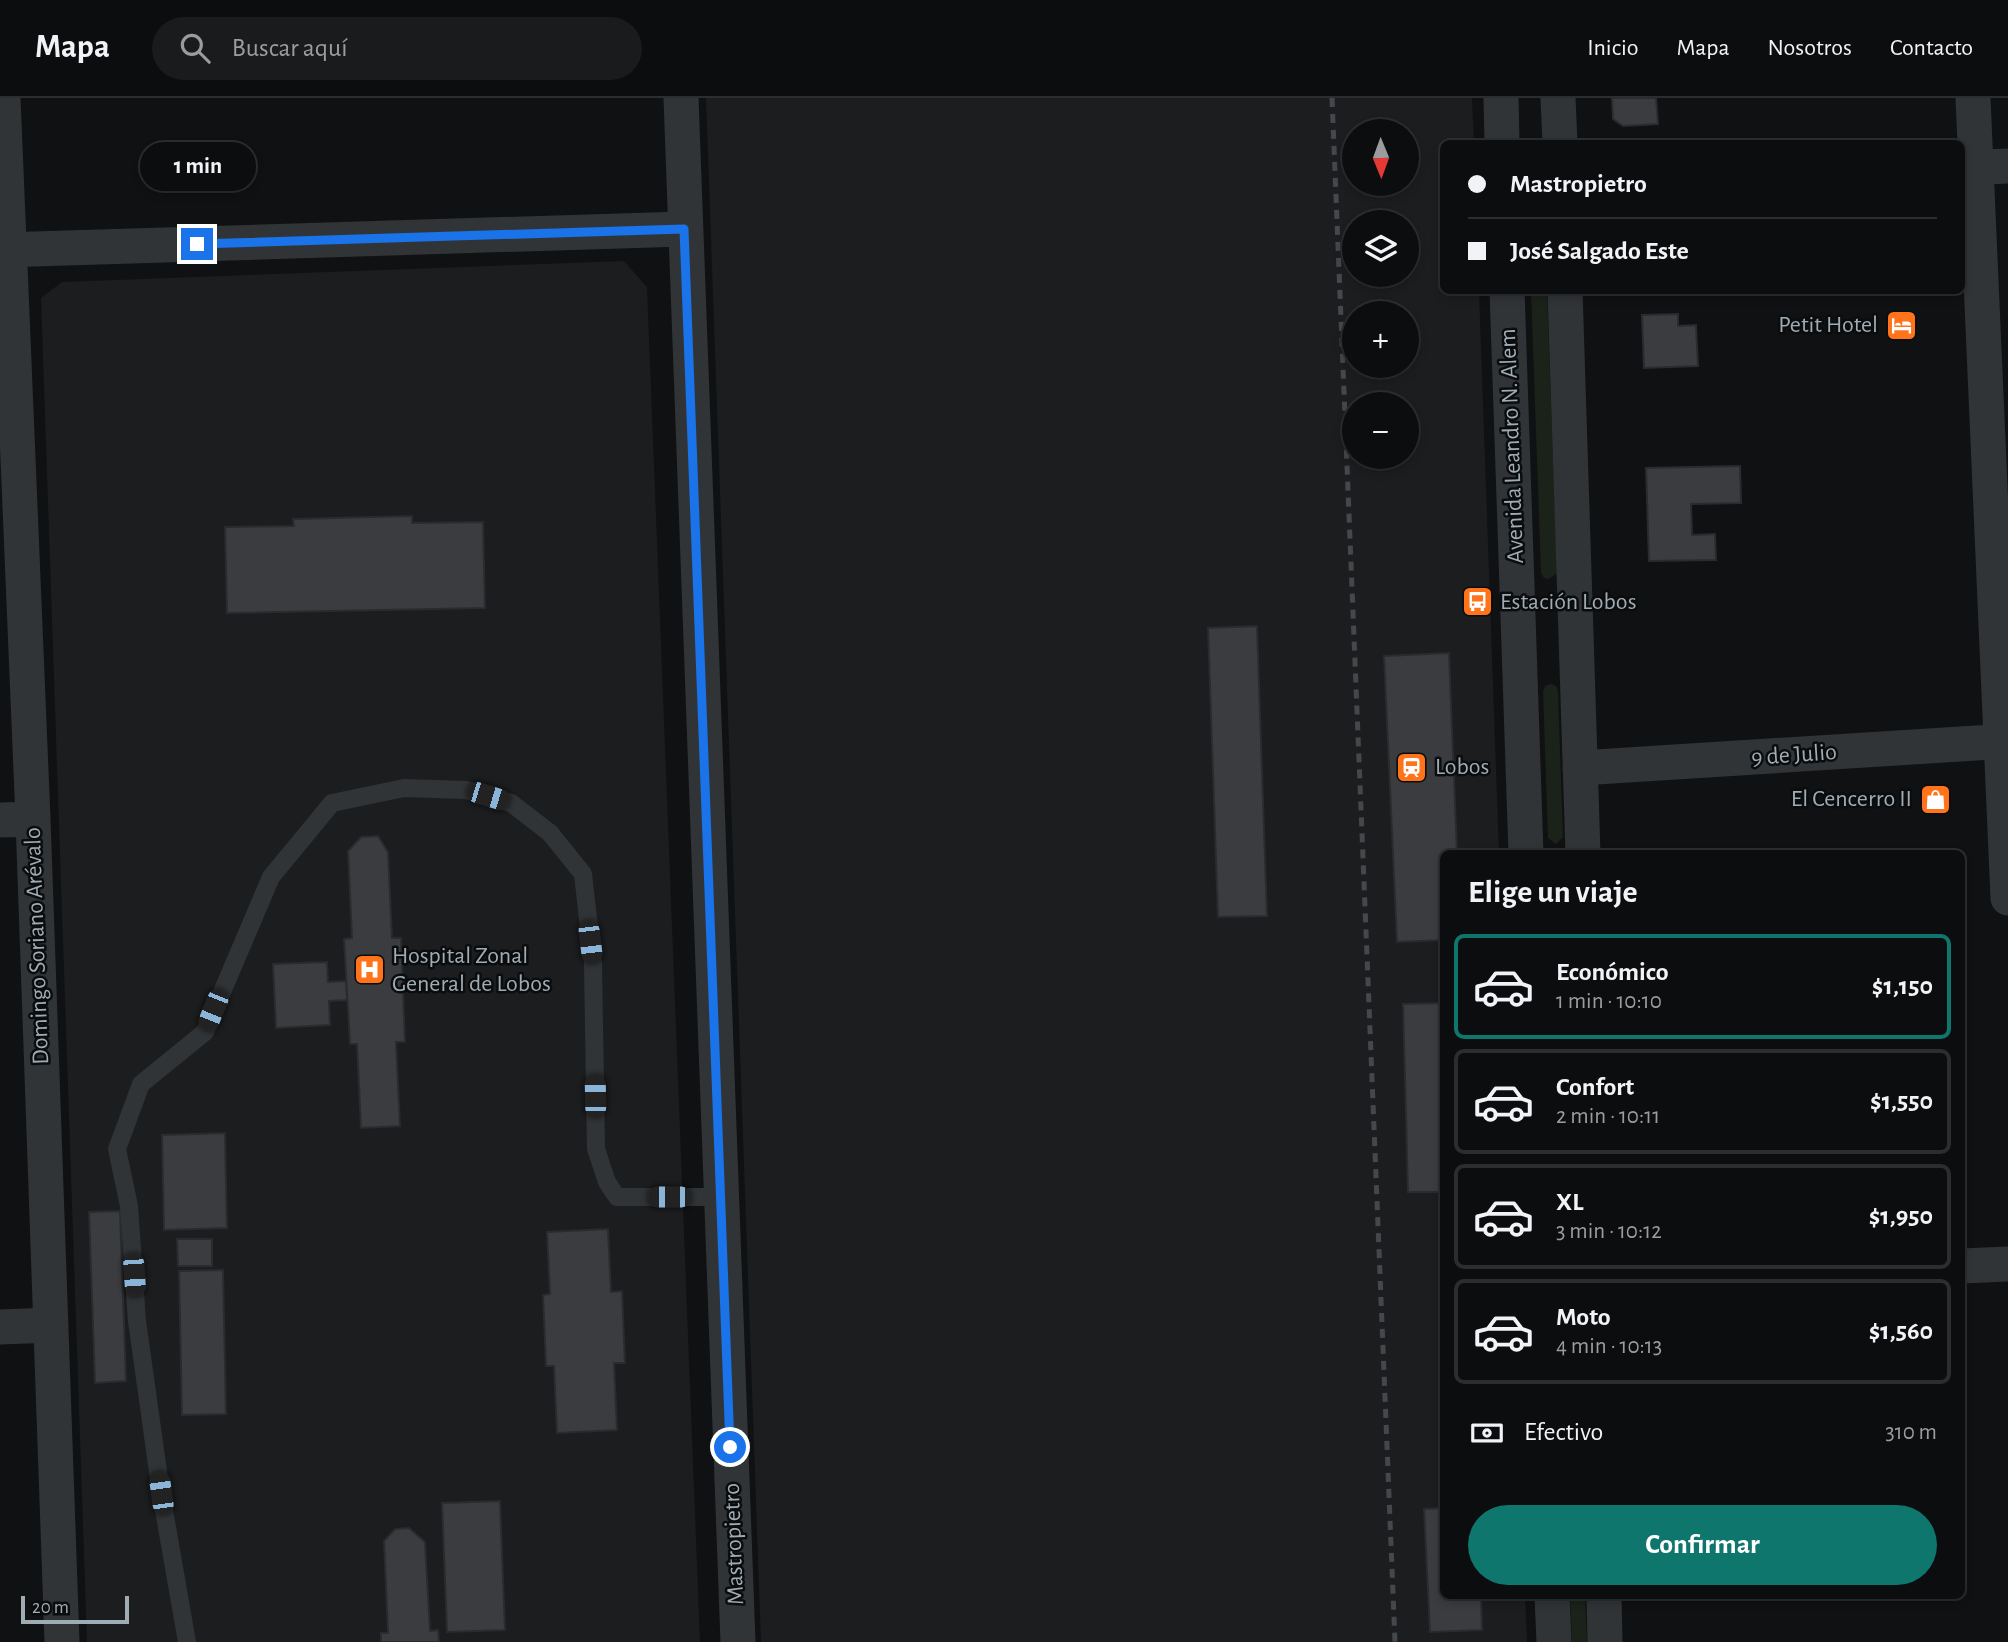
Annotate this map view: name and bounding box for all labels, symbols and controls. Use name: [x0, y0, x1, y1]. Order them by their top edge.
search box: [152, 17, 642, 80]
icon: search: [176, 29, 214, 67]
text: Mapa: [35, 31, 110, 64]
text: Buscar aquí: [232, 35, 348, 61]
text: Inicio: [1587, 36, 1638, 60]
text: Mapa: [1676, 36, 1730, 60]
text: Nosotros: [1768, 36, 1852, 60]
text: Contacto: [1890, 36, 1973, 60]
north arrow: [1342, 119, 1419, 196]
map controls: [1342, 119, 1419, 469]
callout: 1 min: [139, 142, 255, 192]
text: 1 min: [174, 155, 222, 178]
text: Mastropietro: [1510, 171, 1647, 197]
button: layers: [1342, 210, 1419, 287]
route end: [181, 228, 213, 260]
text: José Salgado Este: [1510, 238, 1689, 264]
button: +: [1342, 301, 1419, 378]
hotel icon: Petit Hotel: [1884, 308, 1918, 342]
place label: Petit Hotel: [1778, 313, 1878, 337]
street label: Avenida Leandro N. Alem: [1496, 328, 1528, 564]
button: −: [1342, 392, 1419, 469]
bus stop icon: Estación Lobos: [1460, 585, 1494, 619]
place label: Estación Lobos: [1500, 590, 1637, 614]
street label: 9 de Julio: [1750, 740, 1838, 770]
station icon: Lobos: [1395, 750, 1429, 784]
place label: Lobos: [1435, 755, 1489, 779]
car: [465, 780, 512, 812]
shop icon: El Cencerro II: [1918, 782, 1952, 816]
place label: El Cencerro II: [1791, 787, 1912, 811]
street label: Domingo Soriano Arévalo: [21, 827, 53, 1065]
text: Elige un viaje: [1468, 876, 1638, 908]
car: [578, 920, 603, 964]
place label: Hospital Zonal General de Lobos: [392, 944, 551, 996]
hospital icon: Hospital Zonal General de Lobos: [352, 953, 386, 987]
icon: car: [1472, 955, 1535, 1018]
text: Económico: [1556, 959, 1669, 985]
text: $1,150: [1872, 973, 1933, 999]
car: [196, 987, 231, 1033]
text: 1 min · 10:10: [1556, 990, 1662, 1013]
icon: car: [1472, 1070, 1535, 1133]
text: Confort: [1556, 1074, 1634, 1100]
car: [585, 1075, 606, 1117]
text: $1,550: [1870, 1088, 1933, 1114]
text: 2 min · 10:11: [1556, 1105, 1660, 1128]
icon: car: [1472, 1185, 1535, 1248]
car: [649, 1187, 691, 1208]
text: XL: [1556, 1189, 1583, 1215]
text: $1,950: [1869, 1203, 1933, 1229]
text: 3 min · 10:12: [1556, 1220, 1662, 1243]
car: [123, 1253, 146, 1297]
icon: car: [1472, 1300, 1535, 1363]
text: Moto: [1556, 1304, 1611, 1330]
text: $1,560: [1869, 1318, 1933, 1344]
text: 4 min · 10:13: [1556, 1335, 1662, 1358]
icon: cash: [1468, 1414, 1506, 1452]
text: Efectivo: [1524, 1419, 1603, 1445]
text: 310 m: [1885, 1421, 1937, 1444]
route start: [714, 1431, 746, 1463]
car: [148, 1471, 175, 1515]
street label: Mastropietro: [720, 1483, 748, 1605]
button: Confirmar: [1468, 1505, 1937, 1585]
scale bar: [21, 1593, 130, 1625]
text: 20 m: [32, 1598, 69, 1617]

